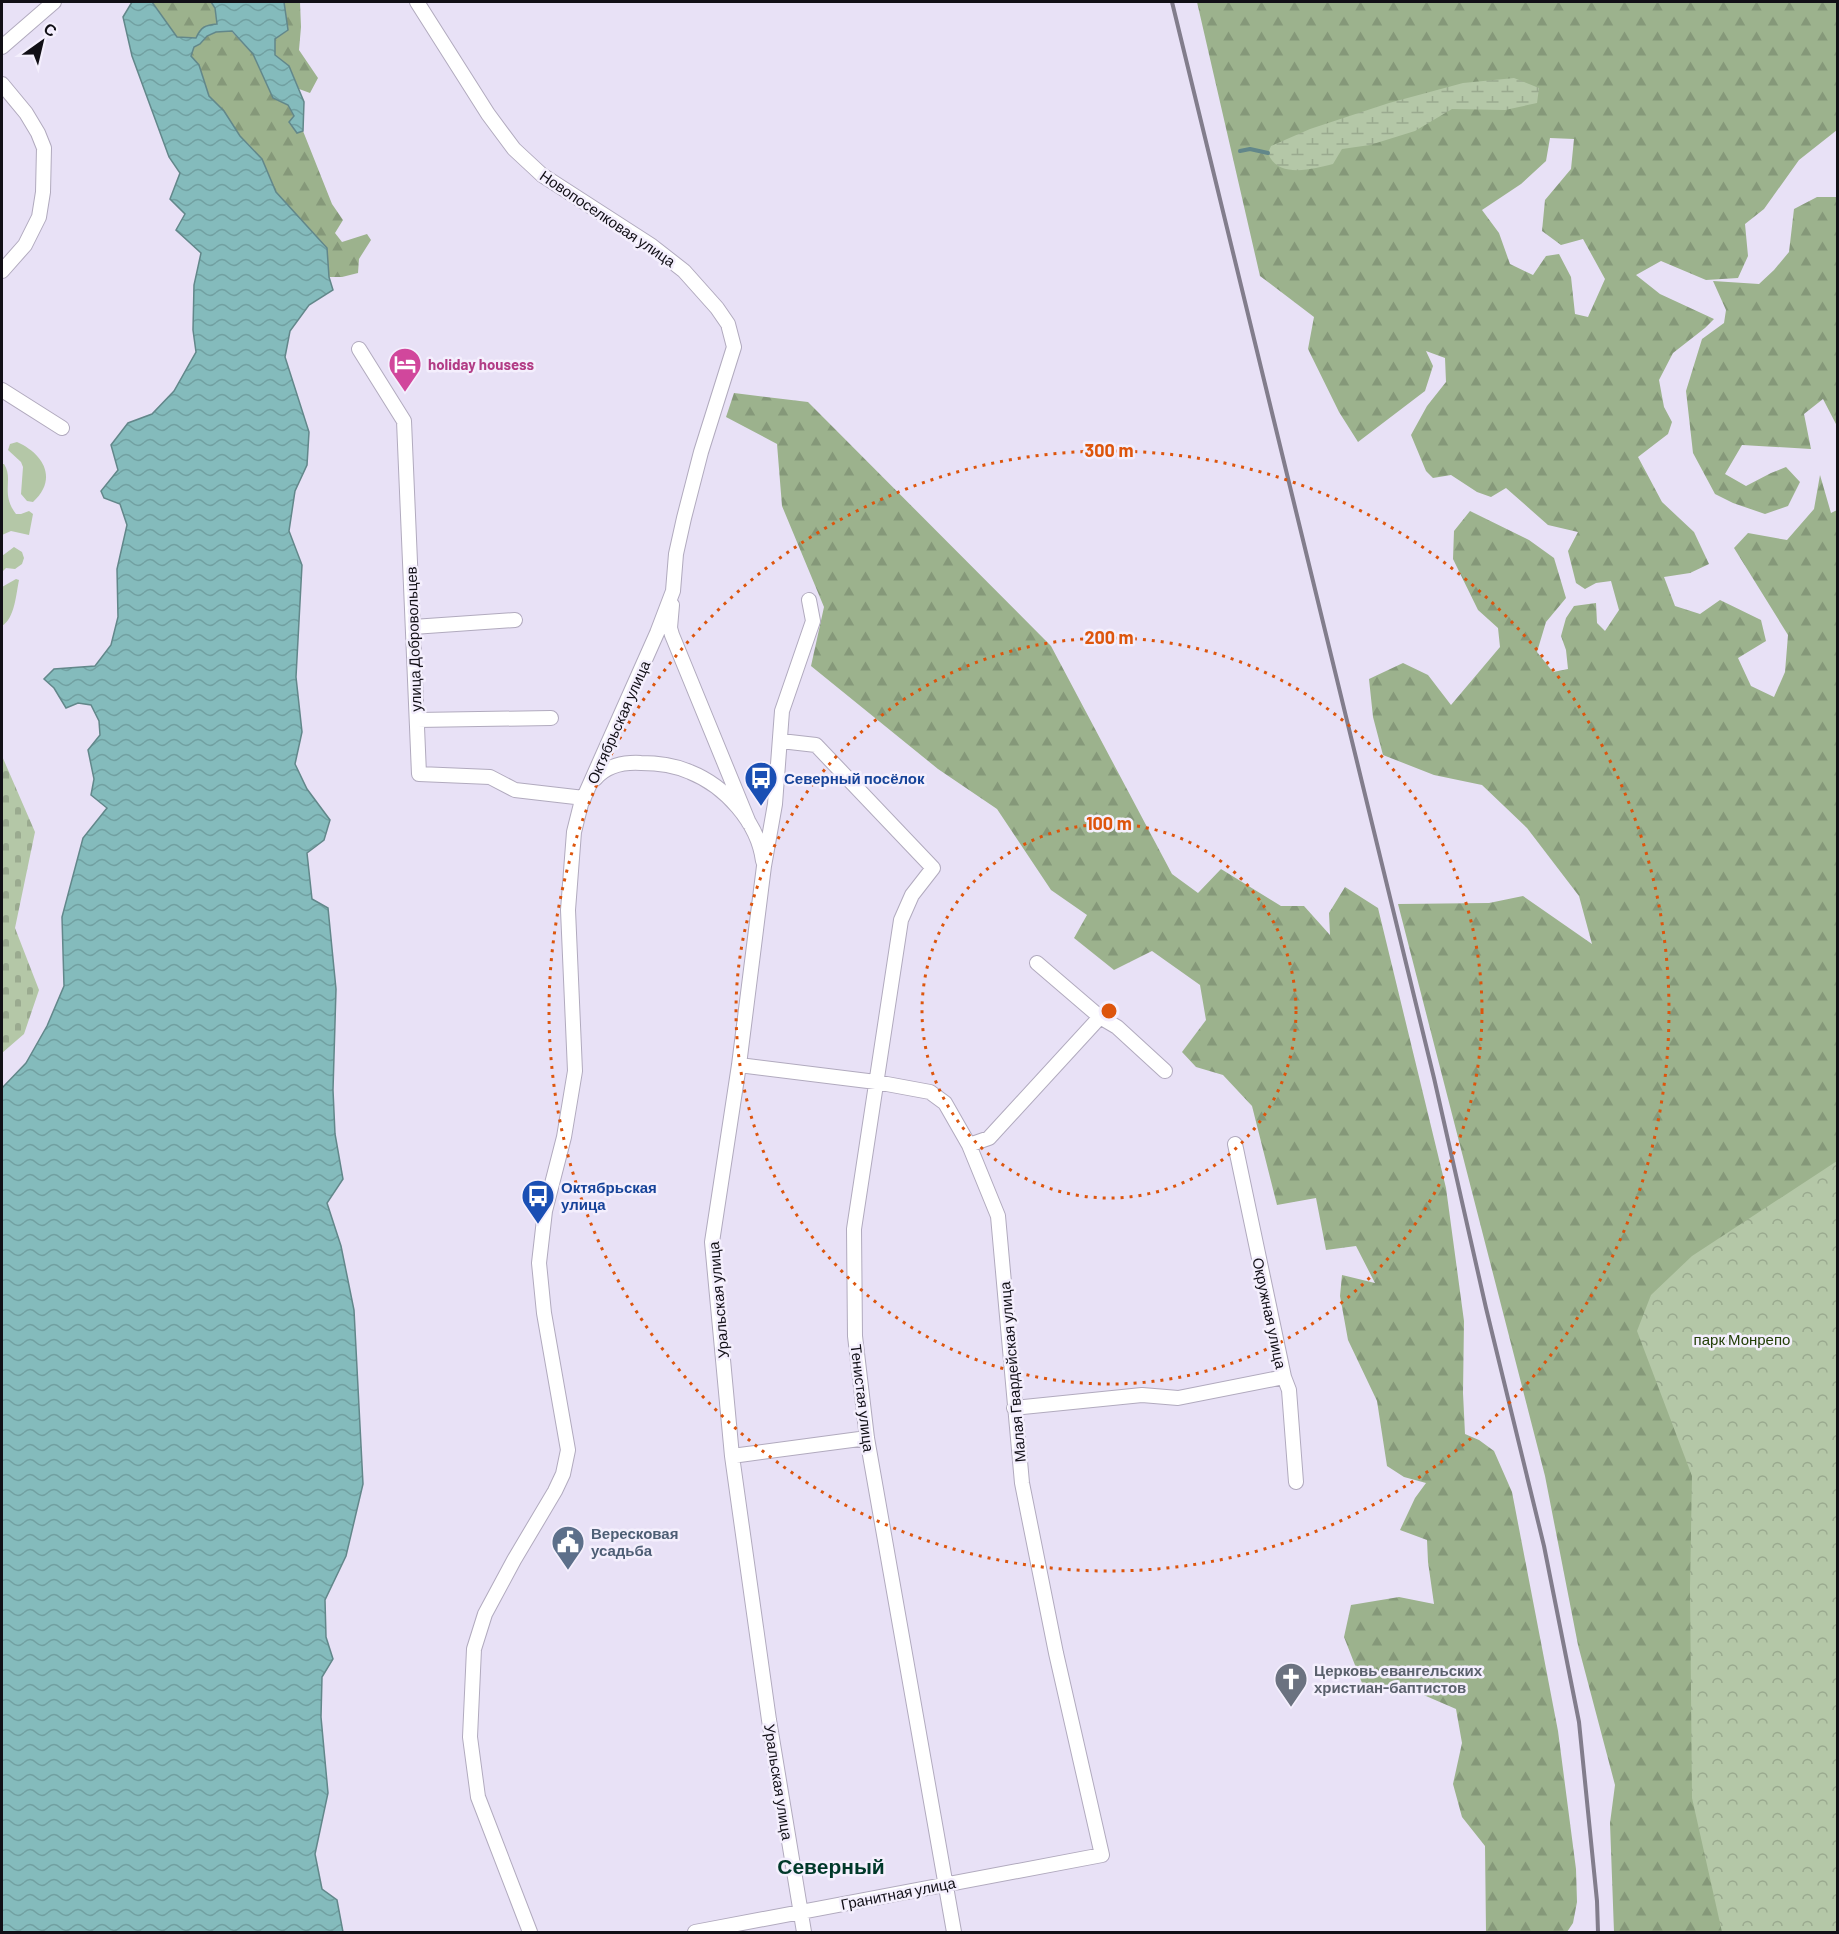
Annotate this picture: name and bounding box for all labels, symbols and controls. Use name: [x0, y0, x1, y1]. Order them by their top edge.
north arrow: [12, 12, 72, 72]
text: С: [41, 18, 61, 41]
street label: Новопоселковая улица: [537, 166, 680, 270]
hotel icon: holiday housess: [387, 346, 423, 393]
place label: holiday housess: [428, 355, 534, 373]
text: 300 m: [1085, 439, 1133, 461]
street label: улица Добровольцев: [401, 566, 425, 712]
text: 200 m: [1084, 626, 1134, 648]
street label: Октябрьская улица: [583, 657, 654, 787]
bus stop icon: Северный посёлок: [743, 760, 779, 807]
place label: Северный посёлок: [784, 769, 925, 787]
text: 100 m: [1086, 812, 1132, 834]
centre of rings: [1099, 1001, 1119, 1021]
bus stop icon: Октябрьская улица: [520, 1178, 556, 1225]
place label: Октябрьская улица: [561, 1178, 657, 1213]
street label: Уральская улица: [704, 1240, 732, 1359]
street label: Окружная улица: [1249, 1256, 1291, 1371]
street label: Малая Гвардейская улица: [995, 1280, 1029, 1463]
park label: парк Монрепо: [1694, 1330, 1790, 1348]
street label: Тенистая улица: [847, 1343, 879, 1453]
public building icon: Вересковая усадьба: [550, 1524, 586, 1571]
place label: Вересковая усадьба: [591, 1524, 678, 1559]
church icon: Церковь евангельских христиан-баптистов: [1273, 1661, 1309, 1708]
place label: Церковь евангельских христиан-баптистов: [1314, 1661, 1483, 1696]
street label: Уральская улица: [761, 1723, 797, 1842]
district label: Северный: [777, 1853, 885, 1878]
street label: Гранитная улица: [839, 1873, 958, 1913]

